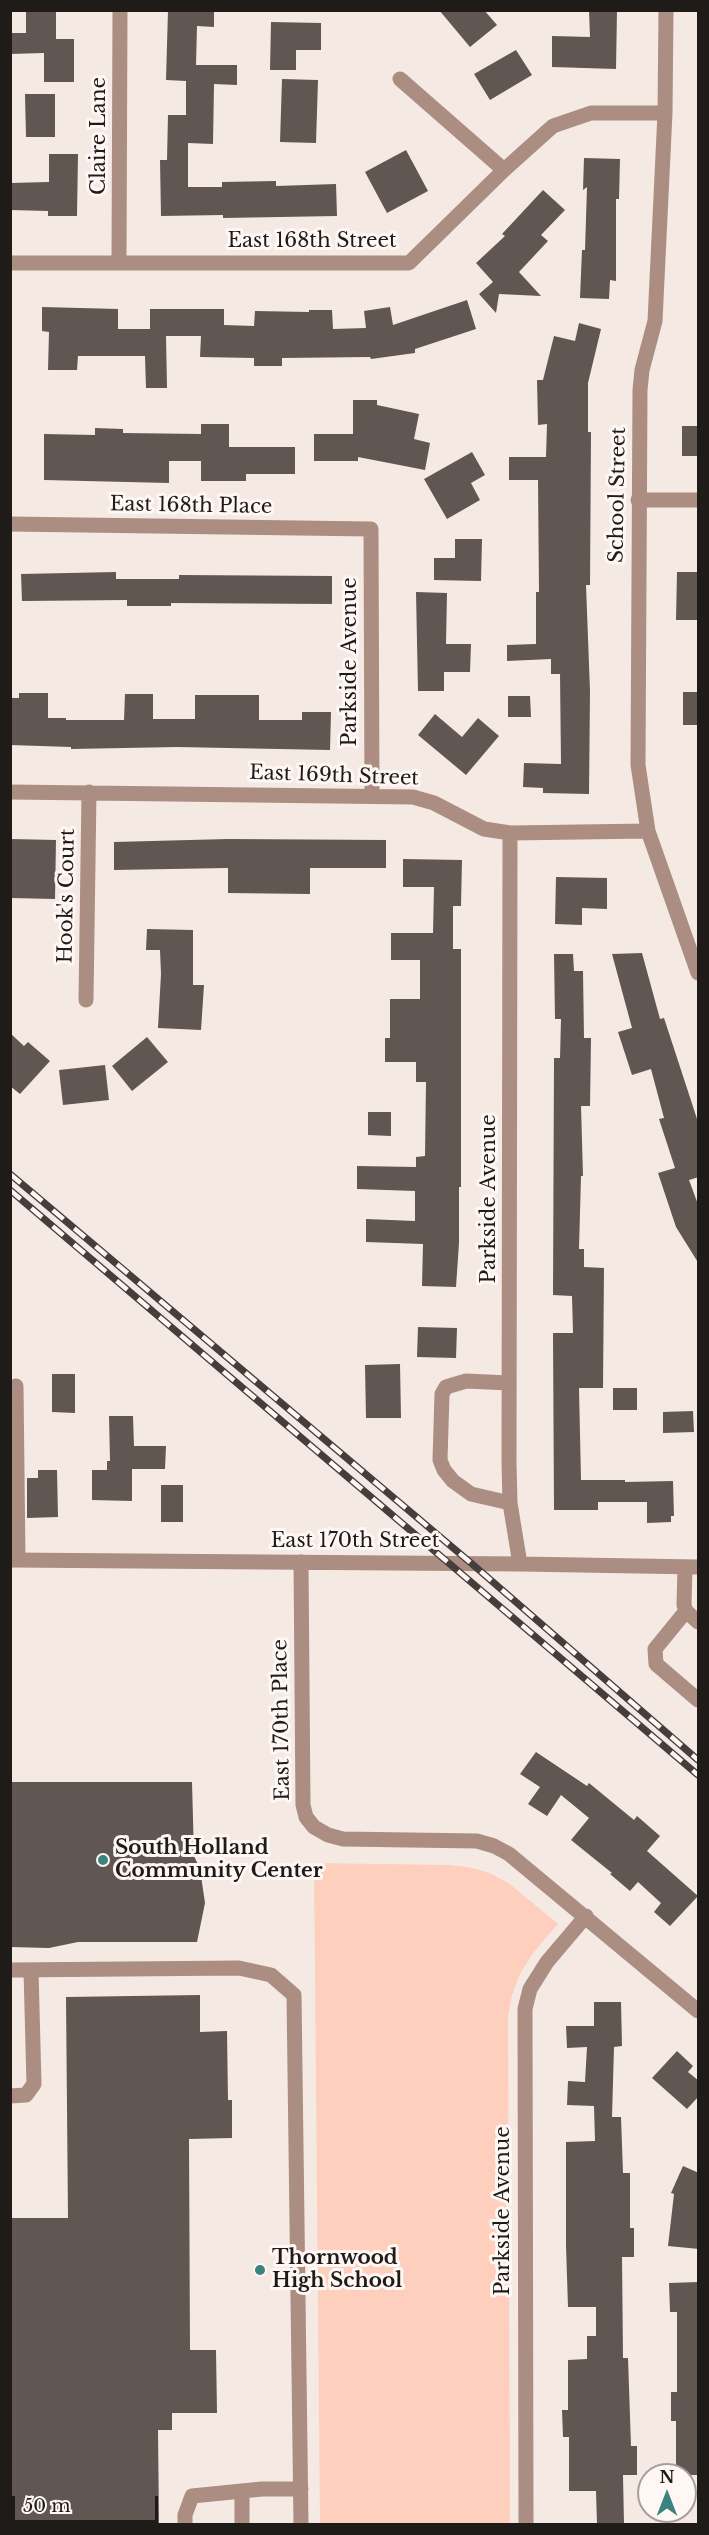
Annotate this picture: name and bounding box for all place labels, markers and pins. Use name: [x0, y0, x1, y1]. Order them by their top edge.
place label: South Holland Community Center: [115, 1836, 323, 1883]
marker: South Holland Community Center: [96, 1853, 110, 1867]
place label: Thornwood High School: [272, 2246, 402, 2293]
marker: Thornwood High School: [253, 2263, 267, 2277]

